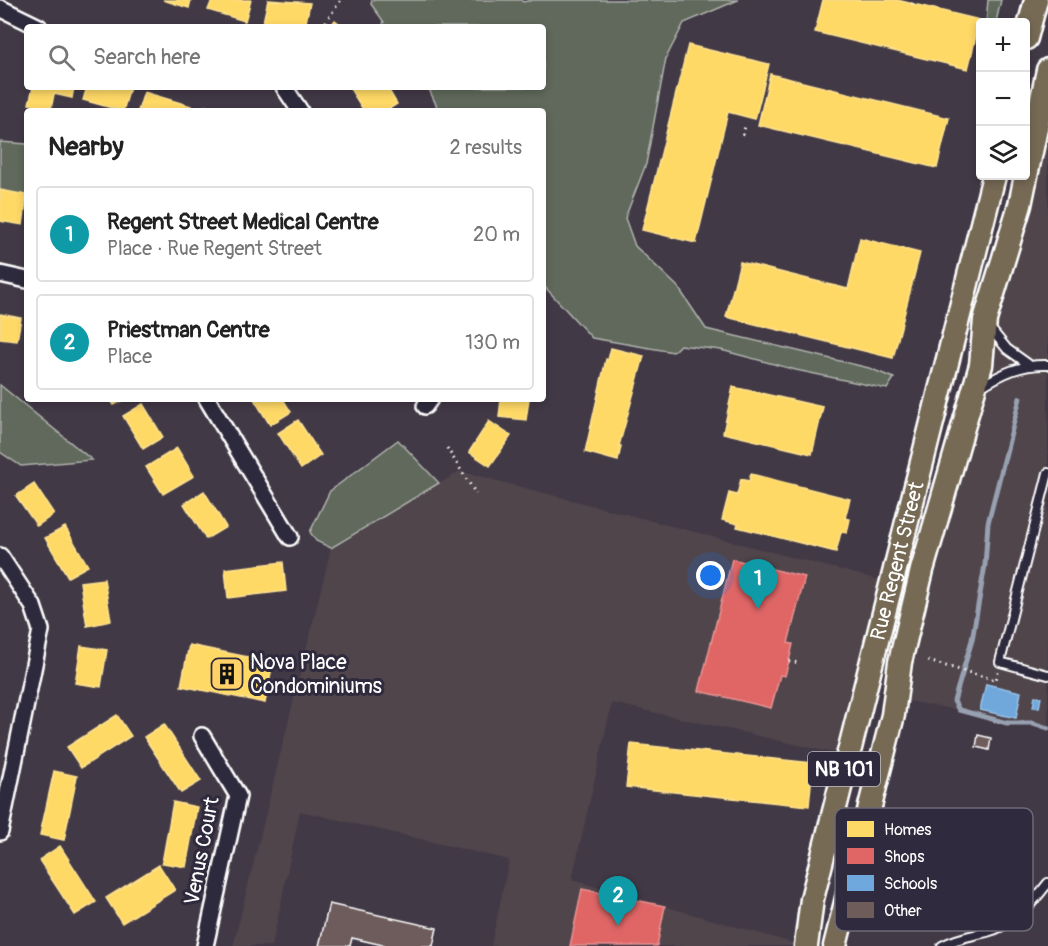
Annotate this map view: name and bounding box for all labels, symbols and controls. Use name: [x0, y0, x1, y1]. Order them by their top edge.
map controls: [976, 18, 1030, 180]
button: +: [976, 18, 1030, 72]
search box: [24, 24, 546, 90]
icon: search: [45, 41, 78, 74]
text: Search here: [93, 43, 200, 71]
button: −: [976, 72, 1030, 126]
button: layers: [976, 126, 1030, 180]
text: Nearby: [48, 131, 124, 163]
text: 2 results: [450, 135, 522, 160]
text: Regent Street Medical Centre: [107, 208, 379, 236]
text: 1: [66, 222, 73, 247]
text: 20 m: [473, 222, 520, 247]
text: Place · Rue Regent Street: [107, 236, 322, 261]
text: Priestman Centre: [107, 316, 270, 344]
text: 2: [64, 330, 75, 355]
text: 130 m: [465, 330, 520, 355]
text: Place: [107, 344, 152, 369]
street label: Rue Regent Street: [864, 478, 930, 643]
pin: 1: [738, 560, 777, 609]
your location: [696, 561, 725, 590]
place label: Nova Place Condominiums: [250, 649, 383, 700]
building icon: Nova Place Condominiums: [209, 656, 245, 692]
road number: NB 101: [808, 752, 880, 786]
street label: Venus Court: [178, 794, 226, 907]
legend: [835, 808, 1033, 931]
text: Homes: [884, 820, 932, 840]
text: Shops: [884, 847, 924, 867]
text: Schools: [884, 874, 937, 894]
pin: 2: [598, 876, 638, 926]
text: Other: [884, 901, 922, 921]

